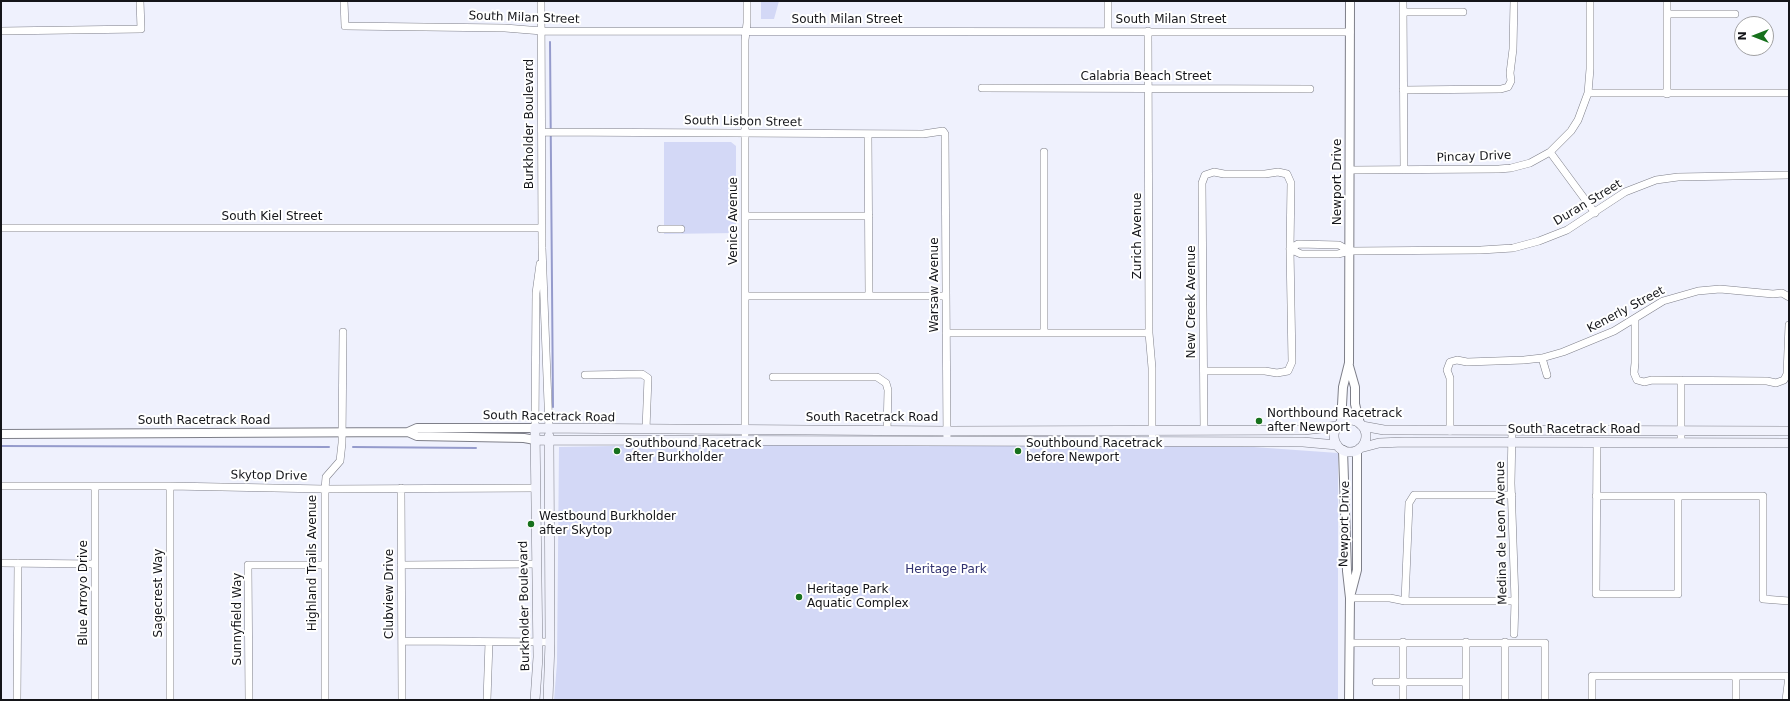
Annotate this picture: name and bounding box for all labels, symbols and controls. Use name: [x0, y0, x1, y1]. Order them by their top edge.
street label: South Milan Street: [468, 9, 580, 27]
street label: South Milan Street: [792, 13, 902, 27]
street label: South Milan Street: [1116, 13, 1226, 27]
north arrow: [1734, 16, 1774, 56]
text: N: [1736, 31, 1749, 41]
street label: Burkholder Boulevard: [523, 59, 537, 189]
street label: Calabria Beach Street: [1081, 70, 1211, 84]
street label: South Lisbon Street: [684, 114, 802, 130]
street label: Newport Drive: [1331, 139, 1345, 225]
street label: Pincay Drive: [1436, 148, 1512, 166]
street label: Venice Avenue: [727, 177, 741, 265]
street label: Duran Street: [1551, 177, 1625, 229]
street label: Zurich Avenue: [1131, 193, 1145, 279]
street label: South Kiel Street: [222, 210, 322, 224]
street label: Warsaw Avenue: [928, 237, 942, 333]
street label: New Creek Avenue: [1185, 245, 1199, 359]
street label: Kenerly Street: [1585, 284, 1667, 336]
place label: Northbound Racetrack after Newport: [1267, 407, 1402, 435]
street label: South Racetrack Road: [483, 409, 615, 425]
street label: South Racetrack Road: [806, 411, 938, 425]
street label: South Racetrack Road: [138, 414, 270, 428]
marker: Northbound Racetrack after Newport: [1254, 416, 1264, 426]
street label: South Racetrack Road: [1508, 423, 1640, 437]
place label: Southbound Racetrack after Burkholder: [625, 437, 761, 465]
place label: Southbound Racetrack before Newport: [1026, 437, 1162, 465]
marker: Southbound Racetrack after Burkholder: [612, 446, 622, 456]
marker: Southbound Racetrack before Newport: [1013, 446, 1023, 456]
street label: Medina de Leon Avenue: [1494, 461, 1510, 605]
street label: Skytop Drive: [231, 468, 307, 484]
street label: Newport Drive: [1337, 481, 1353, 567]
street label: Highland Trails Avenue: [306, 495, 320, 631]
place label: Westbound Burkholder after Skytop: [539, 510, 676, 538]
marker: Westbound Burkholder after Skytop: [526, 519, 536, 529]
street label: Blue Arroyo Drive: [77, 540, 91, 646]
street label: Burkholder Boulevard: [517, 541, 533, 671]
street label: Sagecrest Way: [152, 549, 166, 637]
street label: Clubview Drive: [383, 549, 397, 639]
park label: Heritage Park: [905, 563, 987, 577]
street label: Sunnyfield Way: [231, 573, 245, 665]
place label: Heritage Park Aquatic Complex: [807, 583, 909, 611]
marker: Heritage Park Aquatic Complex: [794, 592, 804, 602]

